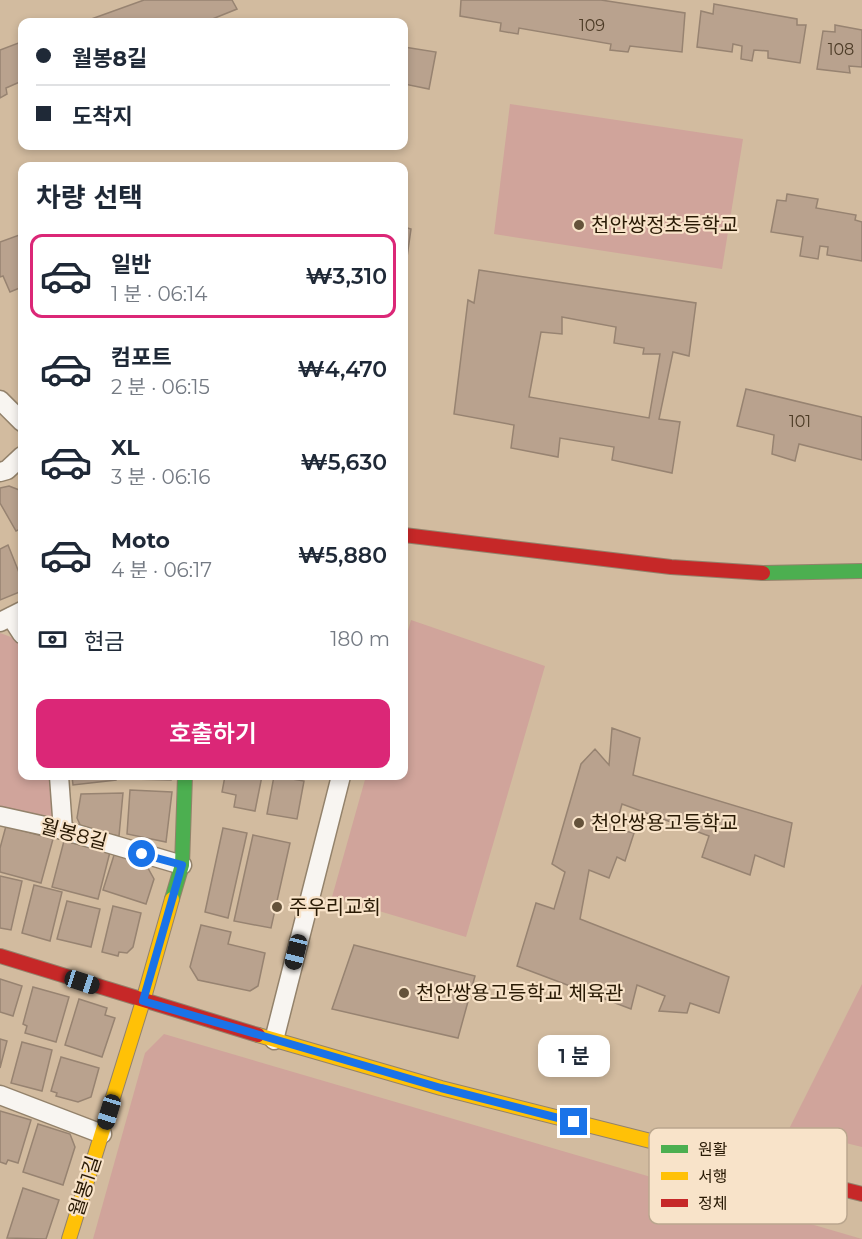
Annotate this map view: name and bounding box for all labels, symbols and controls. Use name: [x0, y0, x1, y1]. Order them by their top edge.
house number: 109: [579, 16, 605, 35]
house number: 108: [828, 40, 854, 59]
text: 월봉8길: [72, 45, 147, 72]
text: 도착지: [72, 103, 133, 130]
text: 차량 선택: [36, 181, 143, 214]
place label: 천안쌍정초등학교: [591, 213, 738, 237]
marker: 천안쌍정초등학교: [572, 218, 586, 232]
icon: car: [39, 249, 93, 303]
text: 일반: [111, 251, 151, 278]
text: ₩3,310: [306, 263, 387, 290]
text: 1 분 · 06:14: [111, 282, 207, 306]
icon: car: [39, 342, 93, 396]
text: 컴포트: [111, 344, 172, 371]
text: ₩4,470: [298, 356, 387, 383]
text: 2 분 · 06:15: [111, 375, 210, 399]
house number: 101: [789, 412, 811, 431]
text: XL: [111, 434, 140, 461]
icon: car: [39, 435, 93, 489]
text: ₩5,630: [301, 449, 387, 476]
text: 3 분 · 06:16: [111, 465, 211, 489]
text: Moto: [111, 527, 170, 554]
icon: car: [39, 528, 93, 582]
text: ₩5,880: [298, 542, 387, 569]
text: 4 분 · 06:17: [111, 558, 212, 582]
icon: cash: [36, 623, 69, 656]
text: 180 m: [330, 627, 390, 651]
text: 현금: [84, 628, 124, 655]
button: 호출하기: [36, 699, 390, 768]
place label: 천안쌍용고등학교: [591, 811, 738, 835]
street label: 월봉8길: [38, 814, 110, 854]
marker: 천안쌍용고등학교: [572, 816, 586, 830]
route start: [128, 840, 155, 867]
place label: 주우리교회: [289, 895, 381, 919]
marker: 주우리교회: [270, 900, 284, 914]
car: [283, 932, 309, 972]
car: [62, 968, 102, 996]
place label: 천안쌍용고등학교 체육관: [416, 981, 624, 1005]
marker: 천안쌍용고등학교 체육관: [397, 986, 411, 1000]
callout: 1 분: [538, 1035, 610, 1077]
text: 1 분: [558, 1044, 590, 1068]
car: [95, 1092, 123, 1132]
route end: [560, 1108, 587, 1135]
legend: [649, 1128, 847, 1224]
text: 원활: [698, 1140, 728, 1159]
street label: 월봉1길: [64, 1153, 106, 1219]
text: 서행: [698, 1167, 727, 1186]
text: 정체: [698, 1194, 727, 1213]

